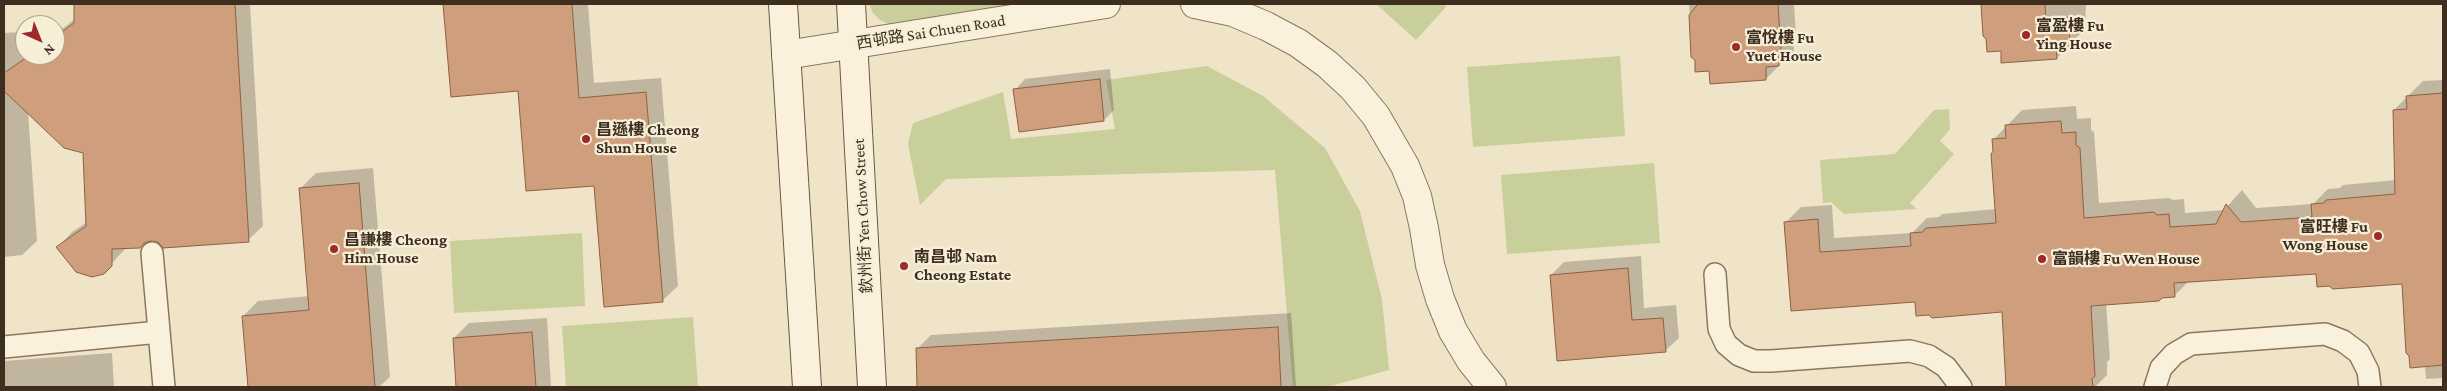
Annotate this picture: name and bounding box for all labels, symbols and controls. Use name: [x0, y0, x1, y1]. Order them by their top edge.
street label: 西邨路 Sai Chuen Road: [855, 11, 1007, 53]
north arrow: [15, 15, 65, 65]
place label: 富盈樓 Fu Ying House: [2036, 16, 2112, 54]
place label: 富悅樓 Fu Yuet House: [1746, 28, 1822, 66]
marker: 富盈樓 Fu Ying House: [2020, 29, 2032, 41]
text: N: [41, 41, 59, 59]
marker: 富悅樓 Fu Yuet House: [1730, 41, 1742, 53]
place label: 昌遜樓 Cheong Shun House: [596, 120, 699, 158]
marker: 昌遜樓 Cheong Shun House: [580, 133, 592, 145]
street label: 欽州街 Yen Chow Street: [849, 138, 877, 294]
place label: 富旺樓 Fu Wong House: [2283, 217, 2368, 255]
place label: 昌謙樓 Cheong Him House: [344, 230, 447, 268]
marker: 富旺樓 Fu Wong House: [2372, 230, 2384, 242]
marker: 昌謙樓 Cheong Him House: [328, 243, 340, 255]
place label: 南昌邨 Nam Cheong Estate: [914, 247, 1011, 285]
place label: 富韻樓 Fu Wen House: [2052, 249, 2200, 269]
marker: 富韻樓 Fu Wen House: [2036, 253, 2048, 265]
marker: 南昌邨 Nam Cheong Estate: [898, 260, 910, 272]

